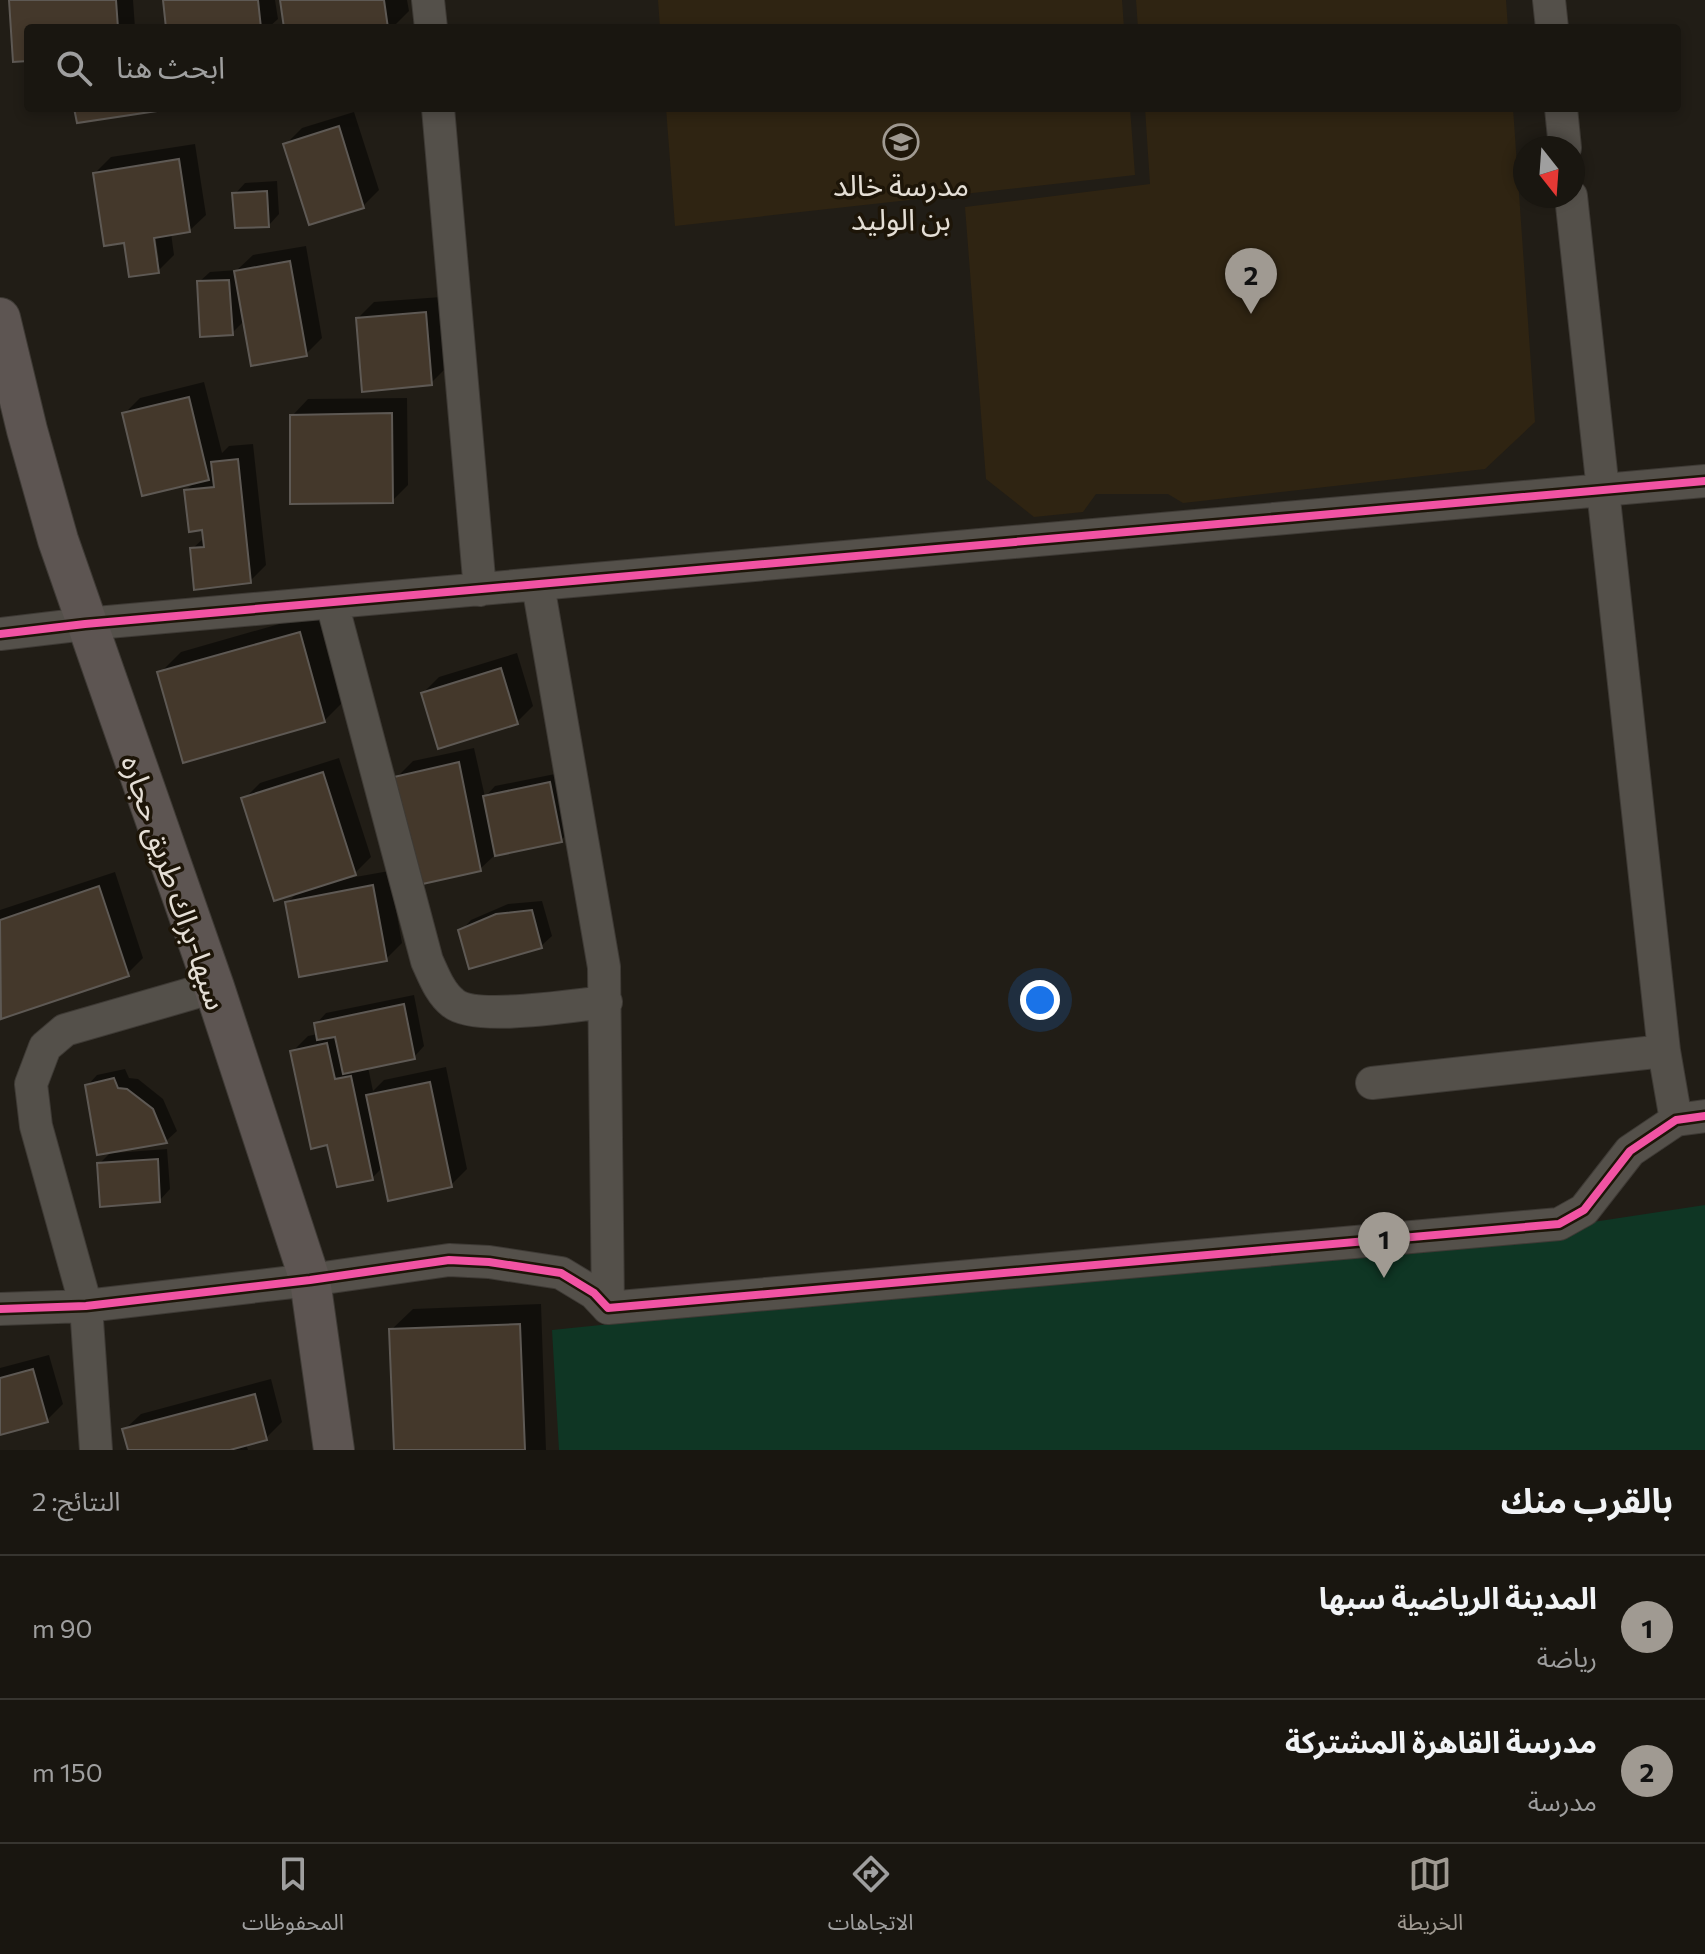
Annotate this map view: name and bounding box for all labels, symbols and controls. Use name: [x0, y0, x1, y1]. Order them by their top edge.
search box: [24, 24, 1681, 112]
icon: search: [52, 46, 96, 90]
text: ابحث هنا: [116, 47, 225, 84]
school or university icon: مدرسة خالد بن الوليد: [882, 123, 920, 161]
north arrow: [1513, 136, 1585, 208]
place label: مدرسة خالد بن الوليد: [833, 165, 969, 237]
pin: 2: [1225, 248, 1277, 314]
street label: سبها-براك طريق حجاره: [113, 750, 237, 1015]
your location: [1020, 980, 1060, 1020]
pin: 1: [1358, 1212, 1410, 1278]
text: بالقرب منك: [1501, 1478, 1673, 1520]
text: النتائج: 2: [32, 1485, 121, 1516]
text: المدينة الرياضية سبها: [1319, 1578, 1597, 1615]
text: 90 m: [32, 1612, 92, 1643]
text: 1: [1641, 1612, 1653, 1643]
text: رياضة: [1537, 1641, 1597, 1672]
text: مدرسة القاهرة المشتركة: [1285, 1722, 1597, 1759]
text: 150 m: [32, 1756, 103, 1787]
text: 2: [1640, 1756, 1654, 1787]
text: مدرسة: [1528, 1785, 1597, 1816]
tab: المحفوظات: [242, 1852, 344, 1946]
tab: الاتجاهات: [828, 1852, 914, 1946]
tab: الخريطة: [1397, 1852, 1463, 1946]

